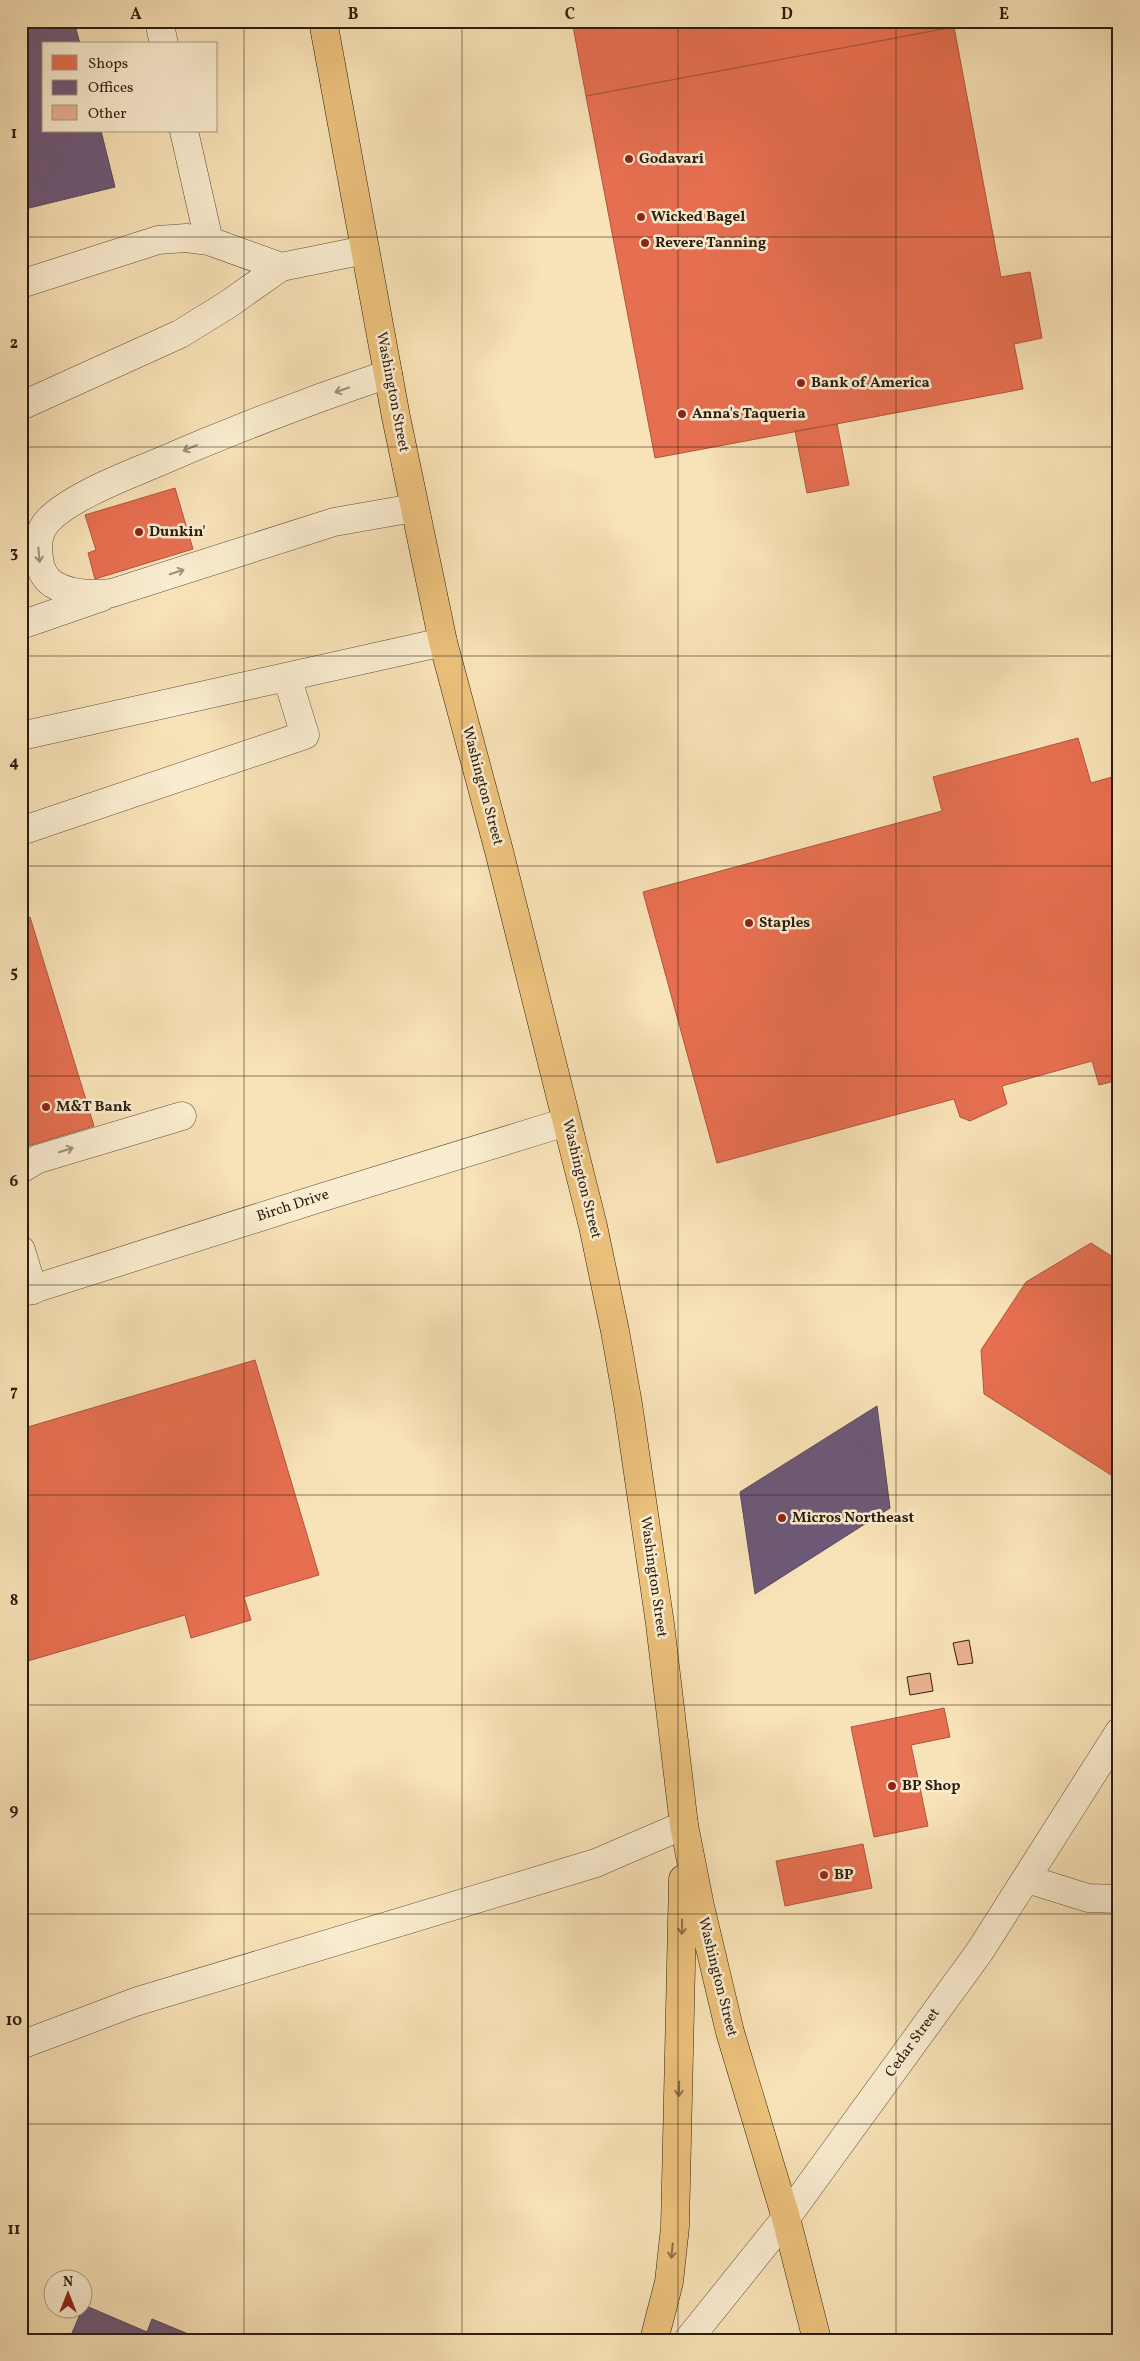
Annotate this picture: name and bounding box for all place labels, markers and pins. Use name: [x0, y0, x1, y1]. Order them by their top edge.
place label: Godavari: [639, 149, 704, 170]
marker: Godavari: [623, 153, 635, 165]
place label: Wicked Bagel: [651, 207, 745, 228]
marker: Wicked Bagel: [635, 211, 647, 223]
place label: Revere Tanning: [655, 233, 766, 254]
marker: Revere Tanning: [639, 237, 651, 249]
place label: Bank of America: [811, 373, 930, 394]
marker: Bank of America: [795, 377, 807, 389]
place label: Anna's Taqueria: [692, 404, 806, 425]
marker: Anna's Taqueria: [676, 408, 688, 420]
place label: Dunkin': [149, 522, 206, 543]
marker: Dunkin': [133, 526, 145, 538]
place label: Staples: [759, 913, 810, 934]
marker: Staples: [743, 917, 755, 929]
place label: M&T Bank: [56, 1097, 132, 1118]
marker: M&T Bank: [40, 1101, 52, 1113]
place label: Micros Northeast: [792, 1508, 915, 1529]
marker: Micros Northeast: [776, 1512, 788, 1524]
place label: BP Shop: [902, 1776, 960, 1797]
marker: BP Shop: [886, 1780, 898, 1792]
place label: BP: [834, 1865, 854, 1886]
marker: BP: [818, 1869, 830, 1881]

